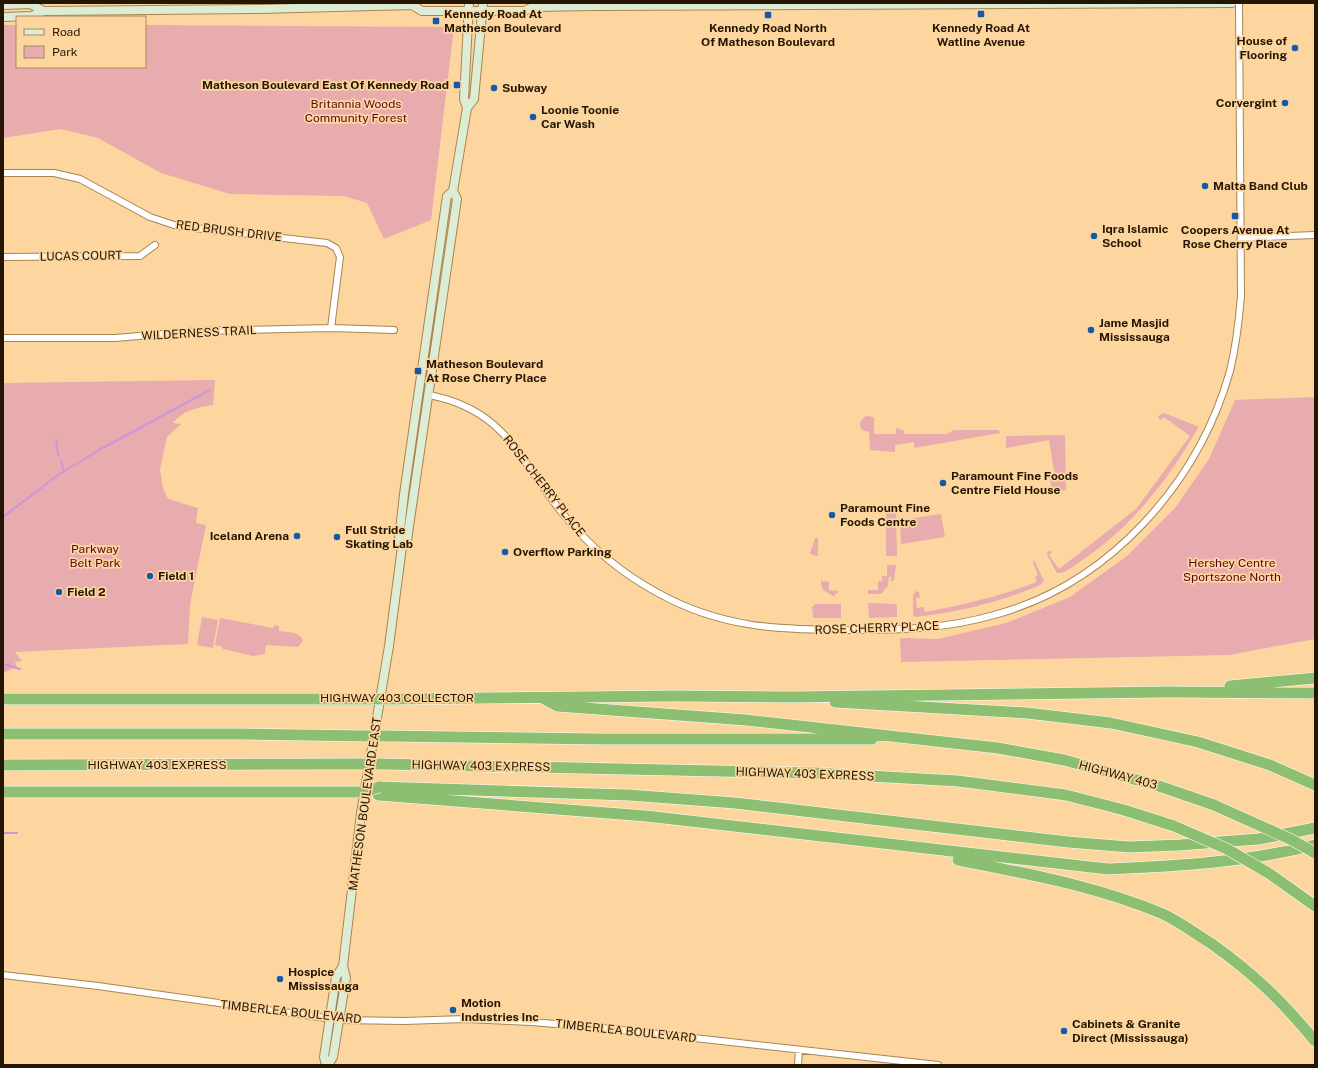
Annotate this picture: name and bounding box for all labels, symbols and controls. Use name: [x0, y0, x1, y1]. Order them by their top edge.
place label: Kennedy Road At Matheson Boulevard: [444, 7, 561, 35]
marker: Kennedy Road At Watline Avenue: [976, 9, 986, 19]
marker: Kennedy Road North Of Matheson Boulevard: [763, 10, 773, 20]
legend: [16, 16, 146, 68]
marker: Kennedy Road At Matheson Boulevard: [431, 16, 441, 26]
place label: Kennedy Road North Of Matheson Boulevard: [701, 21, 835, 49]
place label: Kennedy Road At Watline Avenue: [932, 21, 1030, 49]
text: Road: [52, 25, 80, 39]
place label: House of Flooring: [1237, 34, 1287, 62]
marker: House of Flooring: [1290, 43, 1300, 53]
text: Park: [52, 45, 78, 59]
place label: Matheson Boulevard East Of Kennedy Road: [202, 78, 449, 92]
marker: Matheson Boulevard East Of Kennedy Road: [452, 80, 462, 90]
place label: Subway: [502, 81, 547, 95]
marker: Subway: [489, 83, 499, 93]
place label: Corvergint: [1216, 96, 1277, 110]
park label: Britannia Woods Community Forest: [305, 97, 408, 125]
marker: Corvergint: [1280, 98, 1290, 108]
place label: Loonie Toonie Car Wash: [541, 103, 619, 131]
marker: Loonie Toonie Car Wash: [528, 112, 538, 122]
place label: Malta Band Club: [1213, 179, 1308, 193]
marker: Malta Band Club: [1200, 181, 1210, 191]
marker: Coopers Avenue At Rose Cherry Place: [1230, 211, 1240, 221]
street label: RED BRUSH DRIVE: [175, 218, 283, 244]
place label: Iqra Islamic School: [1102, 222, 1169, 250]
place label: Coopers Avenue At Rose Cherry Place: [1181, 223, 1289, 251]
marker: Iqra Islamic School: [1089, 231, 1099, 241]
street label: LUCAS COURT: [39, 248, 123, 264]
place label: Jame Masjid Mississauga: [1099, 316, 1170, 344]
street label: WILDERNESS TRAIL: [141, 323, 257, 343]
marker: Jame Masjid Mississauga: [1086, 325, 1096, 335]
place label: Matheson Boulevard At Rose Cherry Place: [426, 357, 547, 385]
marker: Matheson Boulevard At Rose Cherry Place: [413, 366, 423, 376]
street label: ROSE CHERRY PLACE: [500, 433, 588, 539]
place label: Paramount Fine Foods Centre Field House: [951, 469, 1078, 497]
marker: Paramount Fine Foods Centre Field House: [938, 478, 948, 488]
place label: Paramount Fine Foods Centre: [840, 501, 930, 529]
marker: Paramount Fine Foods Centre: [827, 510, 837, 520]
place label: Full Stride Skating Lab: [345, 523, 413, 551]
place label: Iceland Arena: [210, 529, 289, 543]
marker: Iceland Arena: [292, 531, 302, 541]
marker: Full Stride Skating Lab: [332, 532, 342, 542]
park label: Parkway Belt Park: [69, 542, 121, 570]
place label: Overflow Parking: [513, 545, 612, 559]
marker: Overflow Parking: [500, 547, 510, 557]
park label: Hershey Centre Sportszone North: [1183, 556, 1281, 584]
place label: Field 1: [158, 569, 194, 583]
marker: Field 1: [145, 571, 155, 581]
place label: Field 2: [67, 585, 106, 599]
marker: Field 2: [54, 587, 64, 597]
street label: ROSE CHERRY PLACE: [814, 619, 940, 637]
street label: HIGHWAY 403 COLLECTOR: [320, 691, 474, 705]
street label: MATHESON BOULEVARD EAST: [346, 716, 384, 892]
street label: HIGHWAY 403 EXPRESS: [88, 758, 226, 772]
street label: HIGHWAY 403 EXPRESS: [411, 758, 551, 774]
street label: HIGHWAY 403: [1077, 758, 1159, 792]
street label: HIGHWAY 403 EXPRESS: [735, 765, 875, 783]
place label: Hospice Mississauga: [288, 965, 359, 993]
marker: Hospice Mississauga: [275, 974, 285, 984]
place label: Motion Industries Inc: [461, 996, 539, 1024]
street label: TIMBERLEA BOULEVARD: [220, 998, 362, 1026]
marker: Motion Industries Inc: [448, 1005, 458, 1015]
street label: TIMBERLEA BOULEVARD: [555, 1017, 697, 1045]
place label: Cabinets & Granite Direct (Mississauga): [1072, 1017, 1189, 1045]
marker: Cabinets & Granite Direct (Mississauga): [1059, 1026, 1069, 1036]

